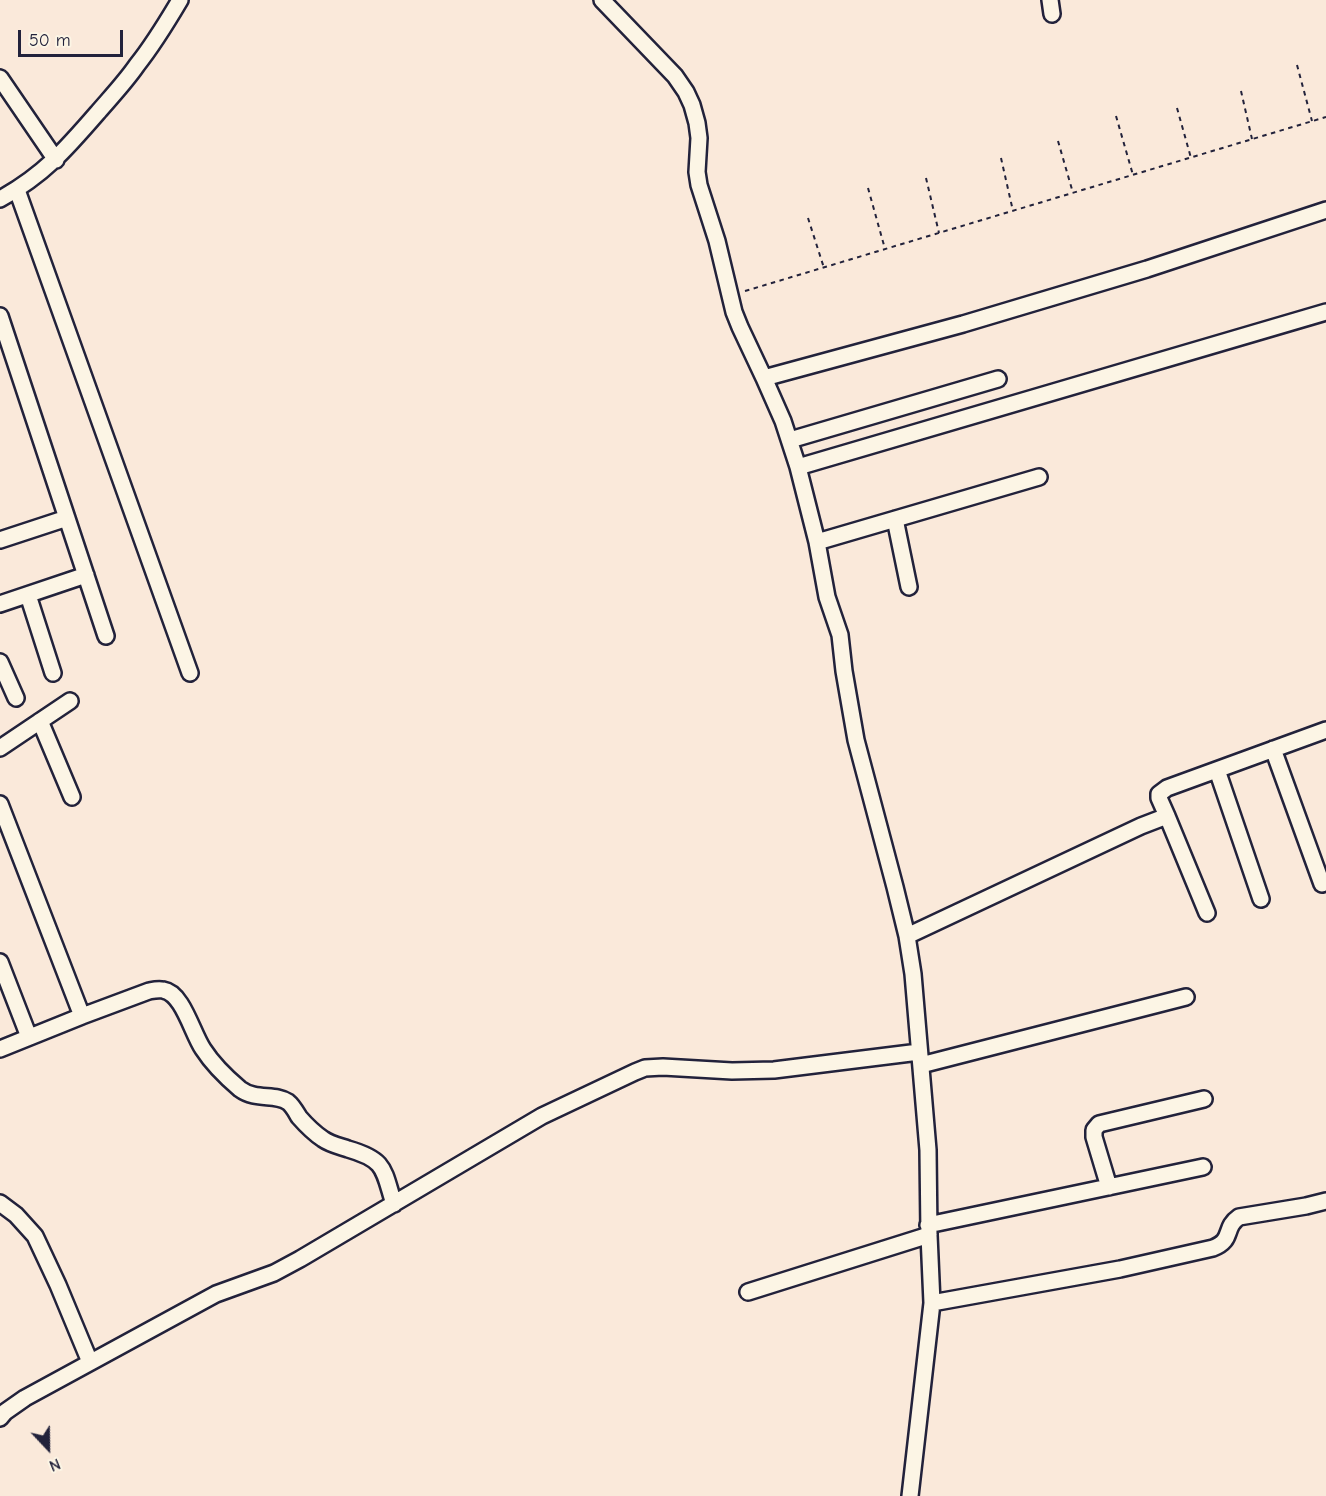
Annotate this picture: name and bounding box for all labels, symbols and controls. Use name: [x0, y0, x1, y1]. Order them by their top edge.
scale bar: [21, 18, 126, 56]
text: 50 m: [29, 30, 71, 51]
north arrow: [18, 1418, 78, 1478]
text: N: [47, 1454, 63, 1475]

